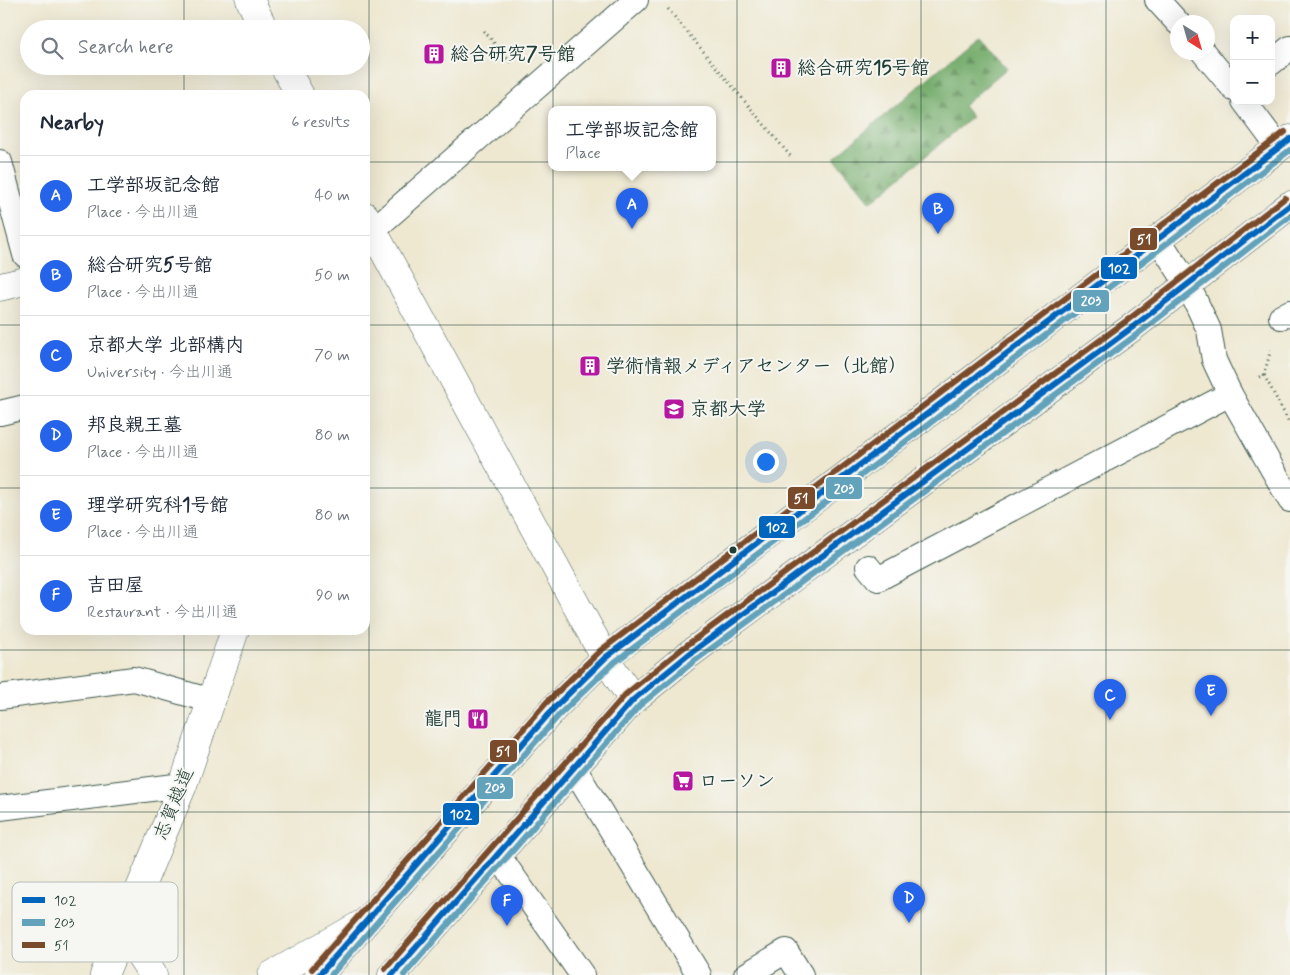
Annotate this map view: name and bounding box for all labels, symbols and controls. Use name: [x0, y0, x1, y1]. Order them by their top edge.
north arrow: [1170, 15, 1215, 60]
map controls: [1230, 15, 1275, 105]
button: +: [1230, 15, 1275, 60]
search box: [20, 20, 370, 75]
icon: search: [38, 34, 66, 62]
text: Search here: [78, 35, 174, 60]
building icon: 総合研究7号館: [422, 42, 446, 66]
place label: 総合研究7号館: [450, 42, 576, 67]
building icon: 総合研究15号館: [769, 56, 793, 80]
place label: 総合研究15号館: [797, 56, 930, 81]
button: −: [1230, 60, 1275, 105]
popup: [548, 106, 716, 171]
text: Nearby: [40, 109, 104, 137]
text: 6 results: [291, 112, 350, 133]
text: 工学部坂記念館: [565, 118, 699, 143]
text: Place: [565, 143, 601, 164]
text: 工学部坂記念館: [87, 173, 220, 198]
text: A: [51, 185, 61, 206]
text: 40 m: [314, 185, 350, 206]
pin: A: [616, 188, 648, 229]
pin: B: [922, 193, 954, 234]
text: Place · 今出川通: [87, 202, 199, 223]
line badge: 51: [1129, 227, 1158, 251]
text: 51: [1137, 231, 1151, 249]
text: 総合研究5号館: [87, 253, 212, 278]
line badge: 102: [1100, 256, 1138, 280]
text: 102: [1108, 260, 1131, 278]
text: B: [51, 265, 61, 286]
text: 50 m: [314, 265, 350, 286]
text: Place · 今出川通: [87, 282, 199, 303]
line badge: 203: [1072, 289, 1110, 313]
text: 203: [1081, 292, 1102, 310]
text: 京都大学 北部構内: [87, 333, 244, 358]
text: C: [50, 345, 62, 366]
text: 70 m: [314, 345, 350, 366]
building icon: 学術情報メディアセンター（北館）: [578, 354, 602, 378]
place label: 学術情報メディアセンター（北館）: [606, 354, 907, 379]
text: University · 今出川通: [87, 362, 233, 383]
school or university icon: 京都大学: [662, 397, 686, 421]
place label: 京都大学: [690, 397, 766, 422]
text: 邦良親王墓: [87, 413, 182, 438]
text: D: [50, 425, 62, 446]
text: 80 m: [315, 425, 350, 446]
text: Place · 今出川通: [87, 442, 199, 463]
your location: [753, 449, 779, 475]
line badge: 203: [825, 476, 863, 500]
text: 203: [834, 480, 855, 498]
line badge: 51: [787, 486, 816, 510]
text: 51: [794, 490, 808, 508]
text: 理学研究科1号館: [87, 493, 229, 518]
text: E: [51, 505, 61, 526]
text: 80 m: [315, 505, 350, 526]
line badge: 102: [758, 515, 796, 539]
text: 102: [766, 519, 789, 537]
text: Place · 今出川通: [87, 522, 199, 543]
unlabelled marker: [728, 545, 738, 555]
text: 吉田屋: [87, 573, 144, 598]
text: F: [52, 585, 60, 606]
text: 90 m: [316, 585, 350, 606]
text: Restaurant · 今出川通: [87, 602, 238, 623]
pin: E: [1195, 675, 1227, 716]
pin: C: [1094, 679, 1126, 720]
place label: 龍門: [424, 707, 462, 732]
restaurant icon: 龍門: [466, 707, 490, 731]
line badge: 51: [489, 739, 518, 763]
text: 51: [496, 743, 510, 761]
street label: 志賀越道: [148, 764, 200, 844]
supermarket icon: ローソン: [671, 769, 695, 793]
place label: ローソン: [699, 769, 775, 794]
line badge: 203: [476, 776, 514, 800]
text: 203: [485, 779, 506, 797]
line badge: 102: [442, 802, 480, 826]
text: 102: [450, 806, 473, 824]
legend: [12, 882, 178, 962]
pin: D: [893, 882, 925, 923]
pin: F: [491, 885, 523, 926]
text: 102: [54, 892, 77, 910]
text: 203: [54, 914, 75, 932]
text: 51: [54, 937, 68, 955]

